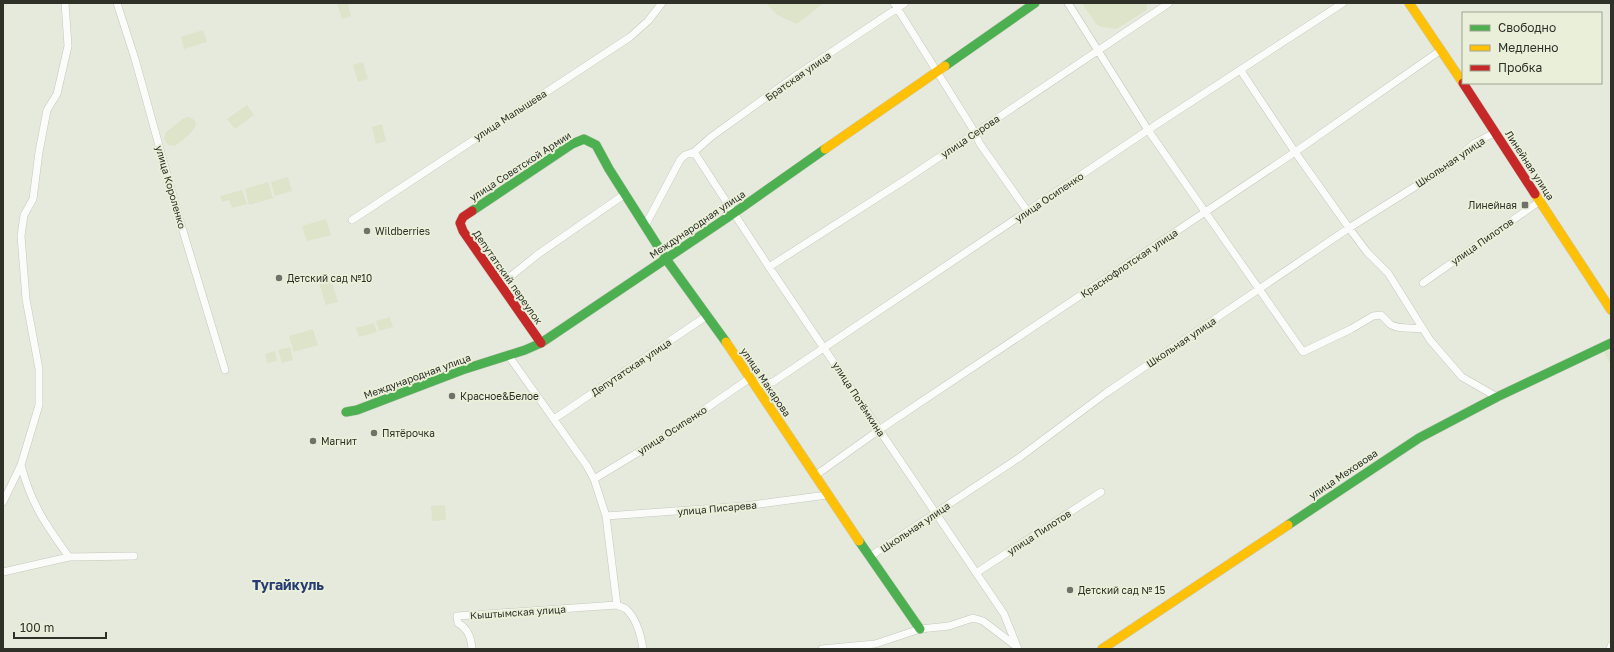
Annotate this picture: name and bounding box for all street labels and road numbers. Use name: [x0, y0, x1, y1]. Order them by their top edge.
street label: Братская улица: [763, 49, 833, 103]
street label: улица Малышева: [471, 87, 549, 143]
street label: улица Серова: [939, 112, 1001, 160]
street label: Линейная улица: [1503, 128, 1557, 202]
street label: улица Советской Армии: [467, 129, 573, 203]
street label: Школьная улица: [1413, 134, 1487, 190]
street label: улица Короленко: [153, 144, 189, 230]
street label: улица Осипенко: [1012, 170, 1086, 224]
street label: Международная улица: [647, 187, 747, 261]
street label: улица Пилотов: [1448, 215, 1516, 267]
street label: Краснофлотская улица: [1078, 226, 1180, 300]
street label: Депутатский переулок: [471, 228, 545, 327]
street label: Школьная улица: [1144, 314, 1218, 370]
street label: Депутатская улица: [589, 336, 673, 398]
street label: улица Макарова: [738, 345, 794, 419]
street label: Международная улица: [362, 351, 472, 401]
street label: улица Потёмкина: [830, 359, 888, 439]
street label: улица Осипенко: [635, 403, 709, 457]
street label: улица Меховова: [1306, 447, 1380, 501]
street label: улица Писарева: [677, 499, 757, 517]
street label: Школьная улица: [878, 499, 952, 555]
street label: улица Пилотов: [1005, 507, 1073, 557]
street label: Кыштымская улица: [470, 603, 566, 621]

